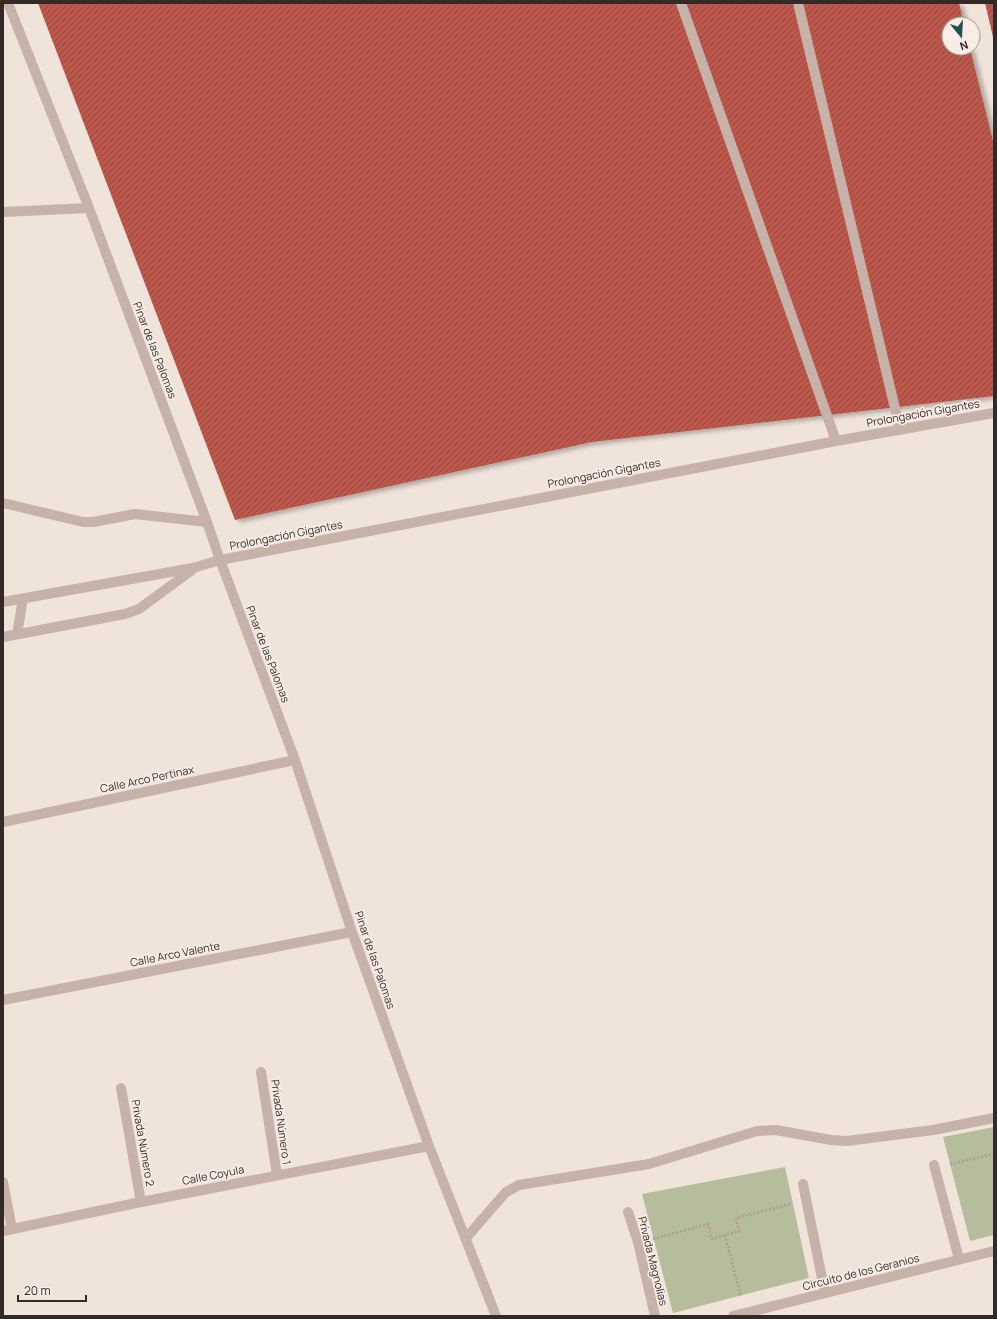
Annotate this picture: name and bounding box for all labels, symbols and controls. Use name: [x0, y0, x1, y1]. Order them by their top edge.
north arrow: [941, 16, 981, 56]
text: N: [958, 38, 970, 54]
street label: Pinar de las Palomas: [130, 299, 181, 401]
street label: Prolongación Gigantes: [865, 395, 981, 430]
street label: Prolongación Gigantes: [546, 454, 662, 491]
street label: Prolongación Gigantes: [228, 516, 344, 553]
street label: Pinar de las Palomas: [243, 603, 294, 705]
street label: Calle Arco Pertinax: [99, 761, 195, 796]
street label: Pinar de las Palomas: [352, 909, 399, 1011]
street label: Calle Arco Valente: [129, 937, 222, 970]
street label: Privada Número 1: [268, 1078, 295, 1166]
street label: Privada Número 2: [128, 1098, 159, 1188]
street label: Calle Coyula: [181, 1161, 245, 1188]
street label: Privada Magnolias: [635, 1215, 672, 1307]
street label: Circuito de los Geranios: [801, 1250, 921, 1293]
scale bar: [18, 1277, 86, 1303]
text: 20 m: [24, 1282, 51, 1299]

